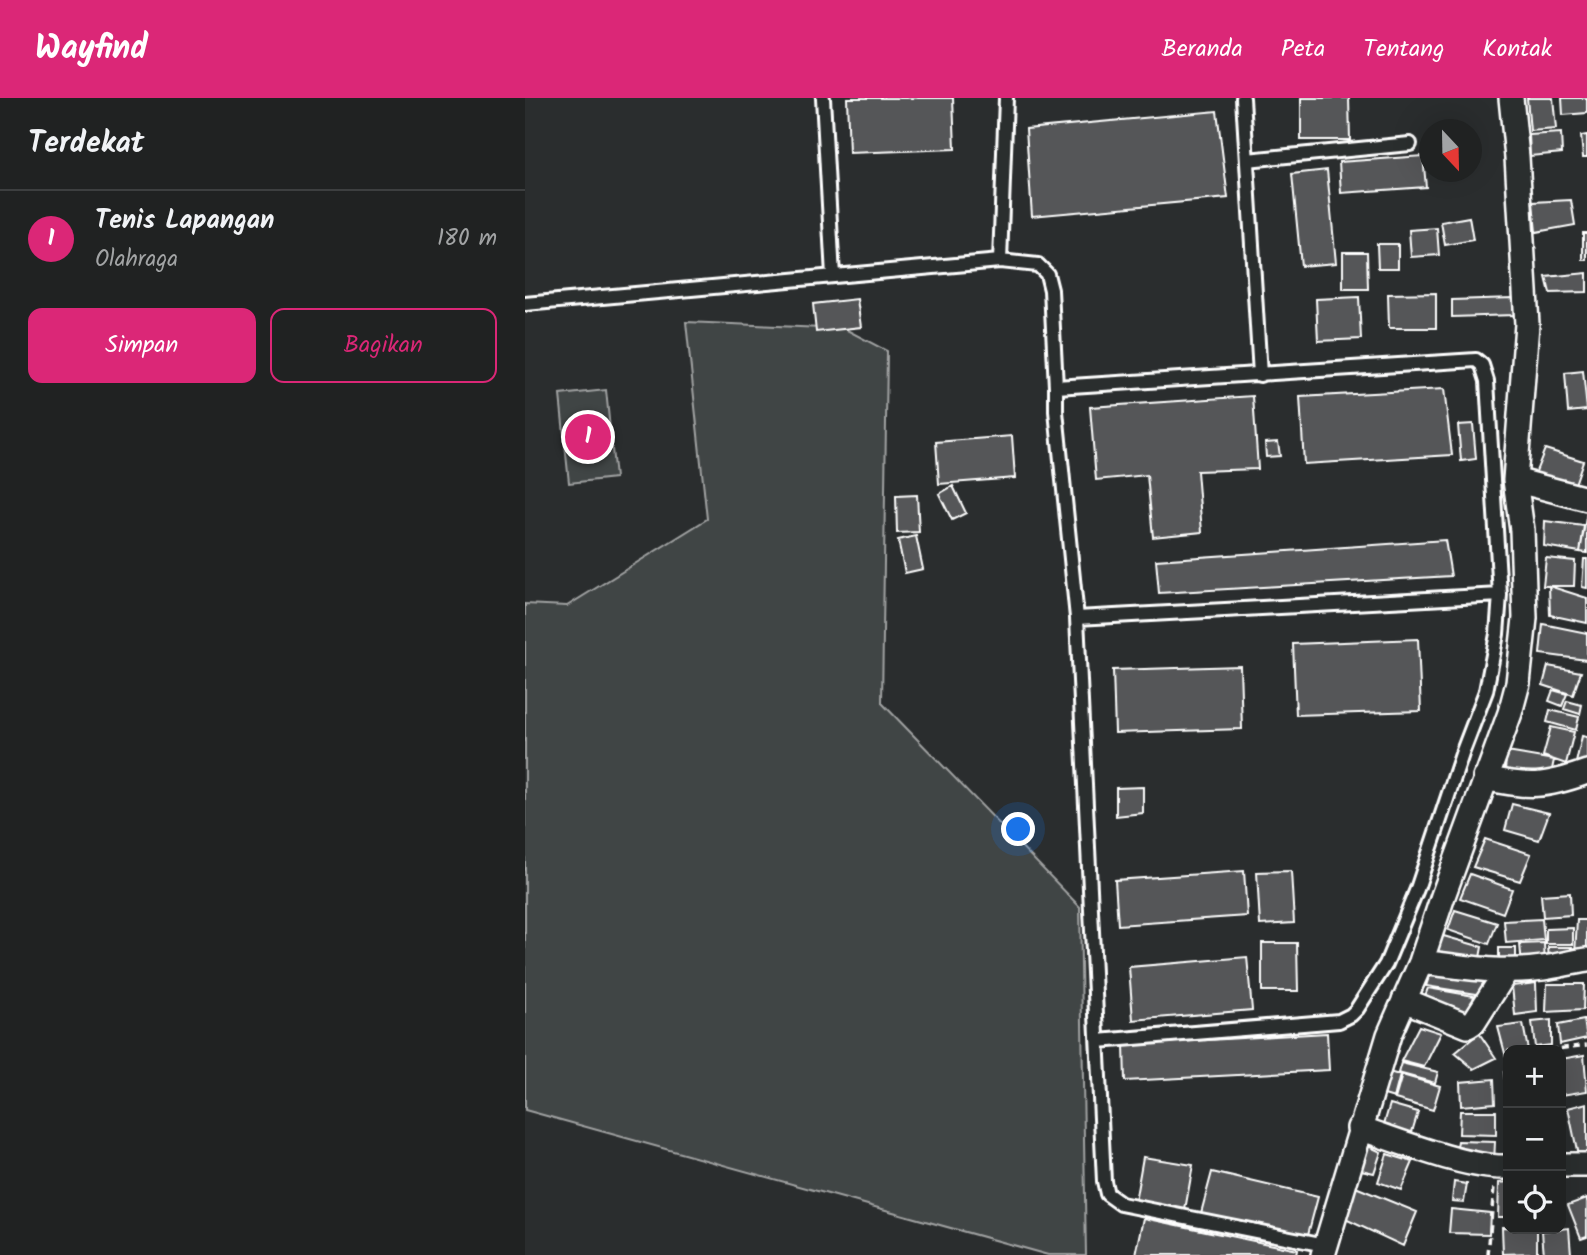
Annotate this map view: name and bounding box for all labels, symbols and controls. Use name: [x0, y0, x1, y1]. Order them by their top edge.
text: Wayfind: [35, 23, 148, 76]
text: Beranda: [1161, 30, 1243, 69]
text: Peta: [1281, 30, 1325, 69]
text: Tentang: [1363, 30, 1444, 69]
text: Kontak: [1482, 30, 1552, 69]
north arrow: [1419, 119, 1482, 182]
text: Terdekat: [28, 120, 144, 168]
text: Tenis Lapangan: [95, 200, 274, 242]
text: 1: [48, 221, 54, 257]
text: 180 m: [437, 221, 497, 257]
text: Olahraga: [95, 242, 178, 278]
button: Simpan: [28, 308, 256, 383]
button: Bagikan: [270, 308, 497, 383]
pin: 1: [565, 411, 611, 463]
your location: [1001, 812, 1035, 846]
map controls: [1503, 1045, 1566, 1234]
button: +: [1503, 1045, 1566, 1108]
button: −: [1503, 1108, 1566, 1171]
button: locate: [1503, 1171, 1566, 1234]

